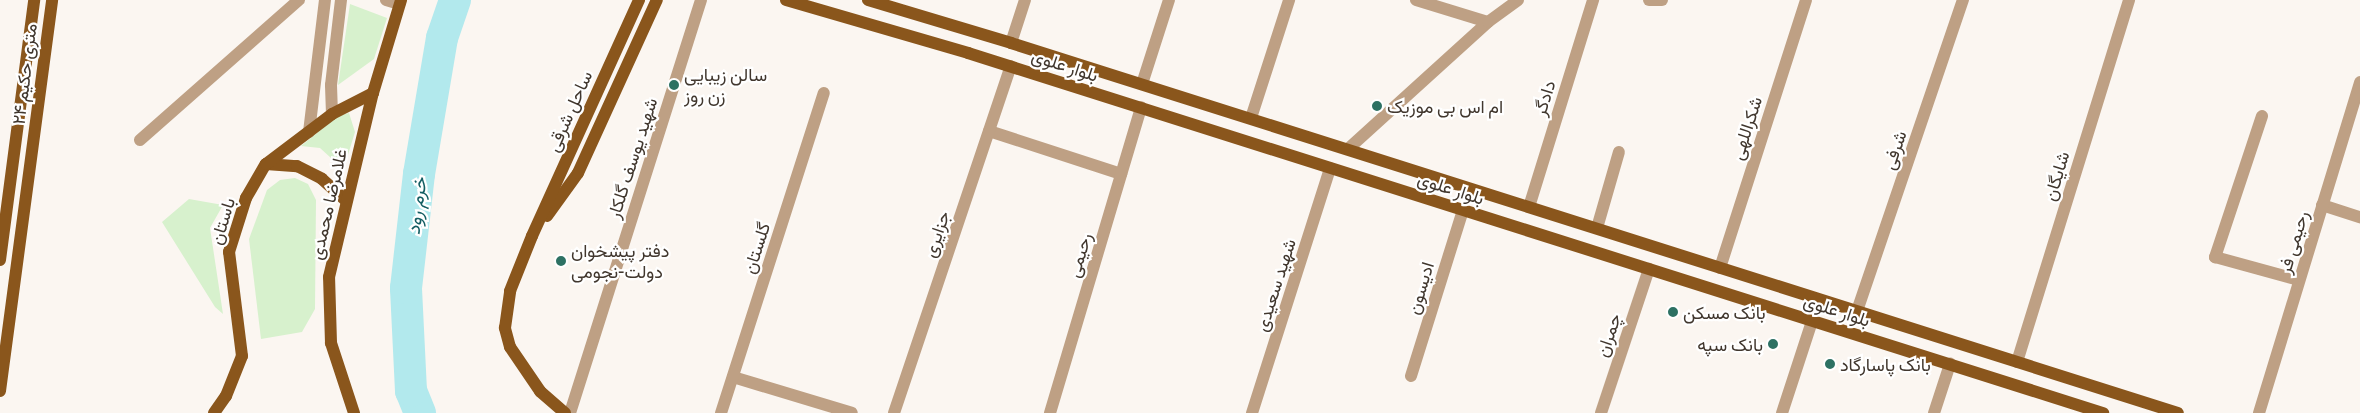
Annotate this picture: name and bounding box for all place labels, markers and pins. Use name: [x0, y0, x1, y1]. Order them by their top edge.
place label: سالن زیبایی زن روز: [684, 64, 767, 106]
marker: سالن زیبایی زن روز: [668, 79, 680, 91]
place label: ام اس بی موزیک: [1387, 95, 1503, 117]
marker: ام اس بی موزیک: [1371, 100, 1383, 112]
place label: دفتر پیشخوان دولت-نجومی: [571, 240, 669, 282]
marker: دفتر پیشخوان دولت-نجومی: [555, 255, 567, 267]
place label: بانک مسکن: [1683, 301, 1766, 323]
marker: بانک مسکن: [1667, 306, 1679, 318]
place label: بانک سپه: [1697, 333, 1763, 355]
marker: بانک سپه: [1767, 338, 1779, 350]
place label: بانک پاسارگاد: [1840, 353, 1931, 375]
marker: بانک پاسارگاد: [1824, 358, 1836, 370]

